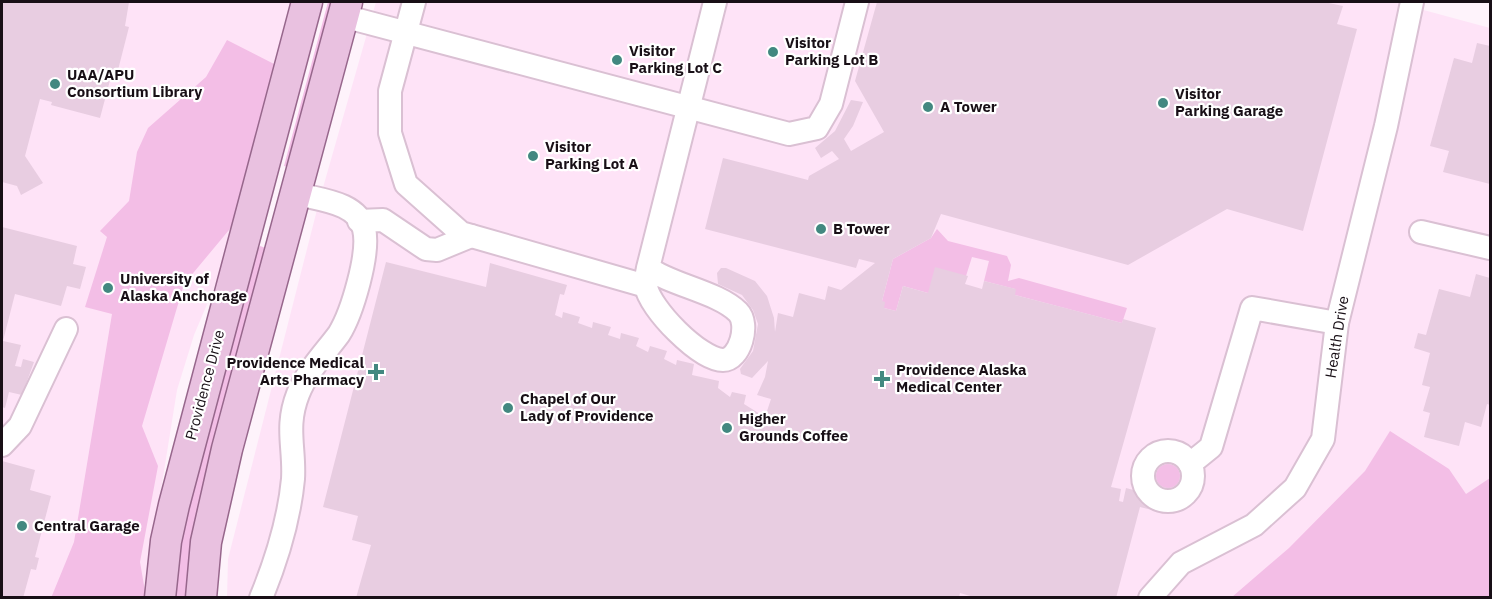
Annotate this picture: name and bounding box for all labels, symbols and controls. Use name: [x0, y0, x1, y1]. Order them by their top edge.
place label: Visitor Parking Lot B: [785, 33, 878, 69]
place label: Visitor Parking Lot C: [629, 41, 722, 77]
marker: Visitor Parking Lot B: [766, 45, 780, 59]
marker: Visitor Parking Lot C: [610, 53, 624, 67]
place label: UAA/APU Consortium Library: [67, 65, 202, 101]
marker: UAA/APU Consortium Library: [48, 77, 62, 91]
place label: Visitor Parking Garage: [1175, 84, 1283, 120]
marker: Visitor Parking Garage: [1156, 96, 1170, 110]
place label: A Tower: [940, 97, 997, 116]
marker: A Tower: [921, 100, 935, 114]
place label: Visitor Parking Lot A: [545, 137, 639, 173]
marker: Visitor Parking Lot A: [526, 149, 540, 163]
place label: B Tower: [833, 219, 890, 238]
marker: B Tower: [814, 222, 828, 236]
place label: University of Alaska Anchorage: [120, 269, 247, 305]
marker: University of Alaska Anchorage: [101, 281, 115, 295]
street label: Health Drive: [1321, 294, 1352, 379]
street label: Providence Drive: [181, 328, 228, 442]
place label: Providence Medical Arts Pharmacy: [227, 353, 364, 389]
place label: Providence Alaska Medical Center: [896, 360, 1027, 396]
marker: Providence Medical Arts Pharmacy: [369, 365, 383, 379]
marker: Providence Alaska Medical Center: [873, 370, 891, 388]
place label: Chapel of Our Lady of Providence: [520, 389, 654, 425]
marker: Chapel of Our Lady of Providence: [501, 401, 515, 415]
place label: Higher Grounds Coffee: [739, 409, 848, 445]
marker: Higher Grounds Coffee: [720, 421, 734, 435]
place label: Central Garage: [34, 516, 140, 535]
marker: Central Garage: [15, 519, 29, 533]

